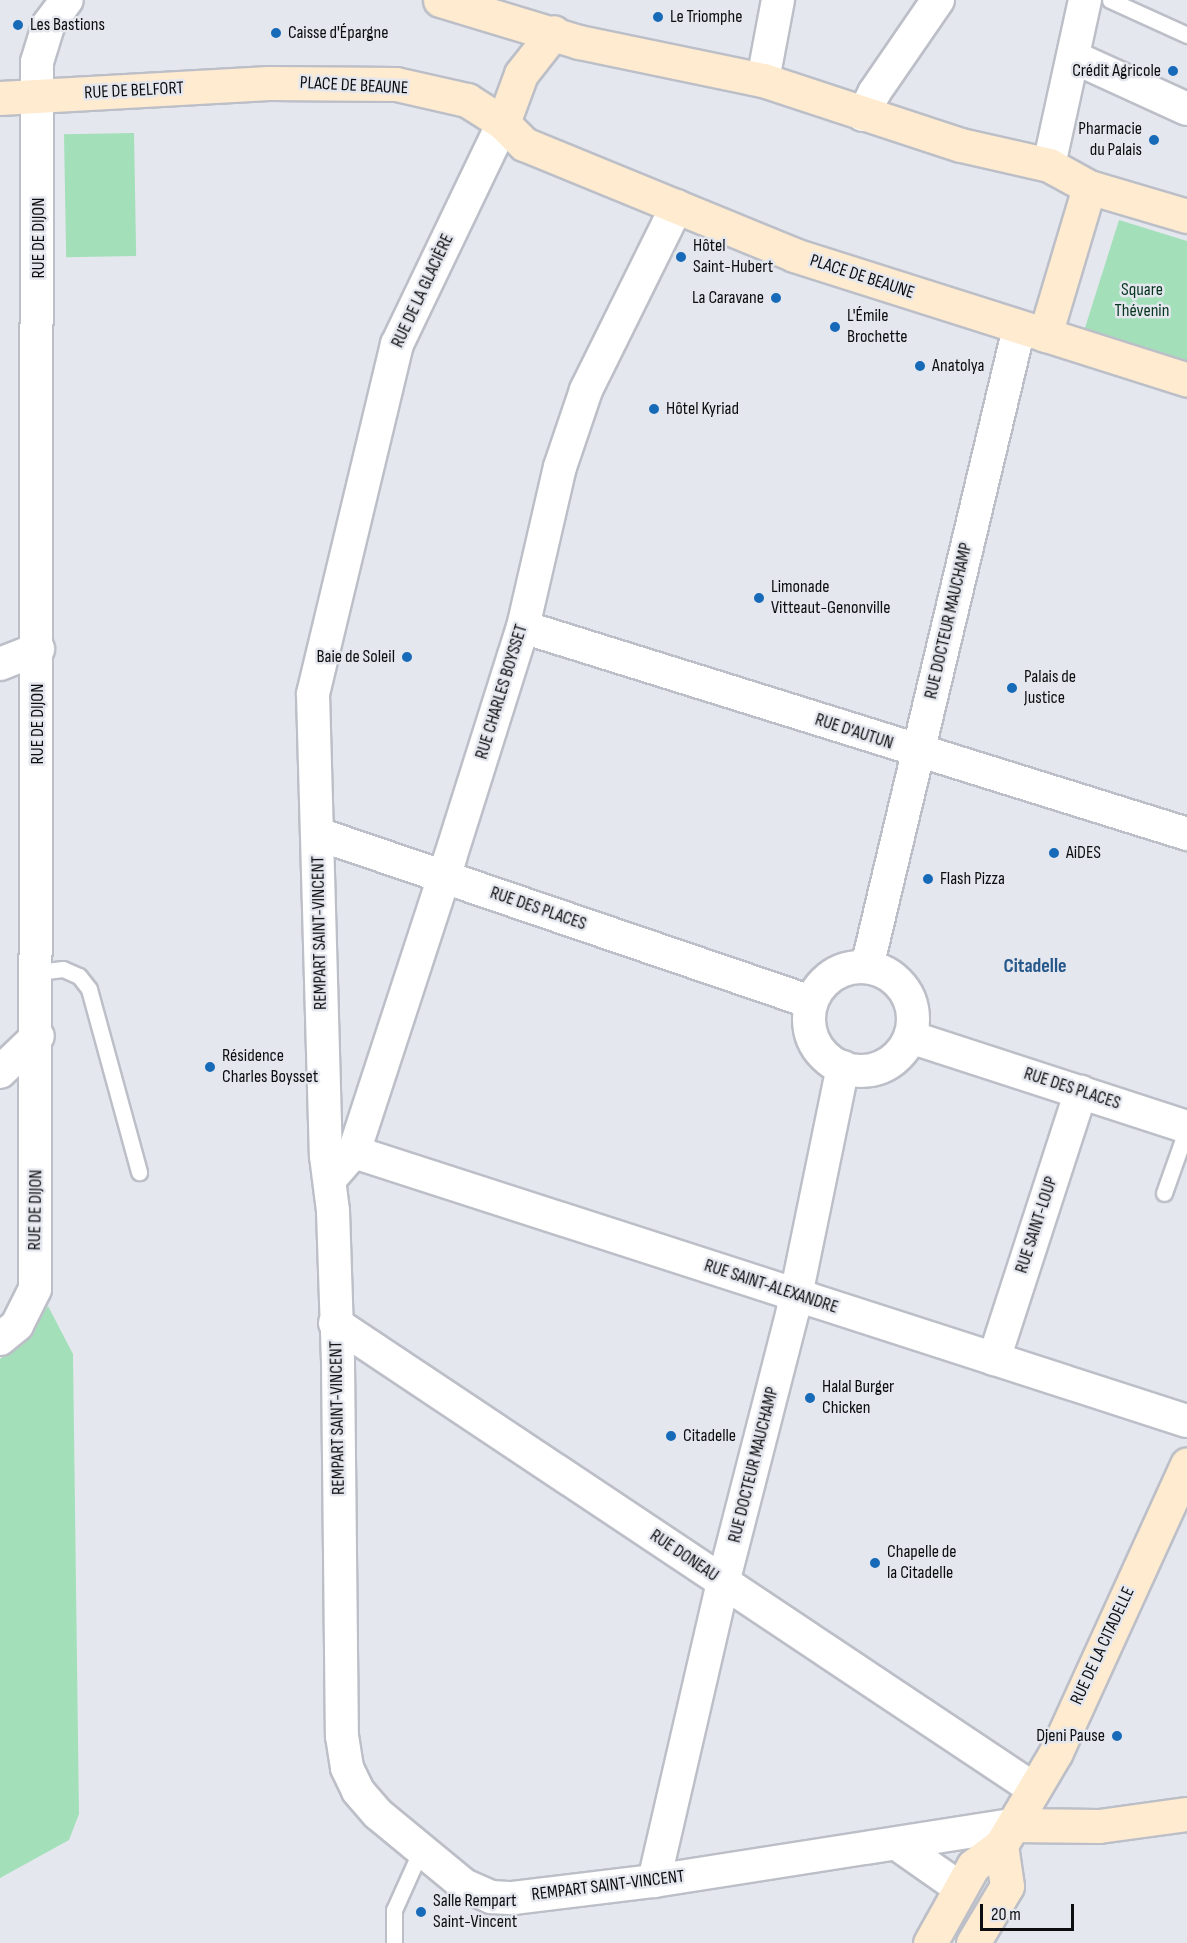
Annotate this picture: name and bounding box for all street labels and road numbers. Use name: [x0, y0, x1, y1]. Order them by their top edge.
street label: PLACE DE BEAUNE: [299, 72, 409, 100]
street label: RUE DE BELFORT: [84, 78, 184, 104]
street label: RUE DE DIJON: [28, 198, 50, 278]
street label: RUE DE LA GLACIÈRE: [387, 231, 459, 351]
street label: PLACE DE BEAUNE: [807, 250, 917, 304]
street label: RUE DOCTEUR MAUCHAMP: [921, 541, 977, 701]
street label: RUE CHARLES BOYSSET: [471, 622, 533, 762]
street label: RUE DE DIJON: [27, 684, 49, 764]
street label: RUE D'AUTUN: [812, 709, 896, 755]
street label: REMPART SAINT-VINCENT: [308, 856, 332, 1010]
street label: RUE DES PLACES: [487, 882, 589, 936]
street label: RUE DES PLACES: [1021, 1063, 1123, 1115]
street label: RUE DE DIJON: [24, 1169, 48, 1251]
street label: RUE SAINT-LOUP: [1011, 1174, 1063, 1276]
street label: RUE SAINT-ALEXANDRE: [701, 1255, 841, 1319]
street label: REMPART SAINT-VINCENT: [326, 1341, 350, 1495]
street label: RUE DOCTEUR MAUCHAMP: [724, 1385, 784, 1545]
street label: RUE DONEAU: [646, 1525, 722, 1587]
street label: RUE DE LA CITADELLE: [1066, 1584, 1140, 1708]
street label: REMPART SAINT-VINCENT: [530, 1866, 686, 1906]

